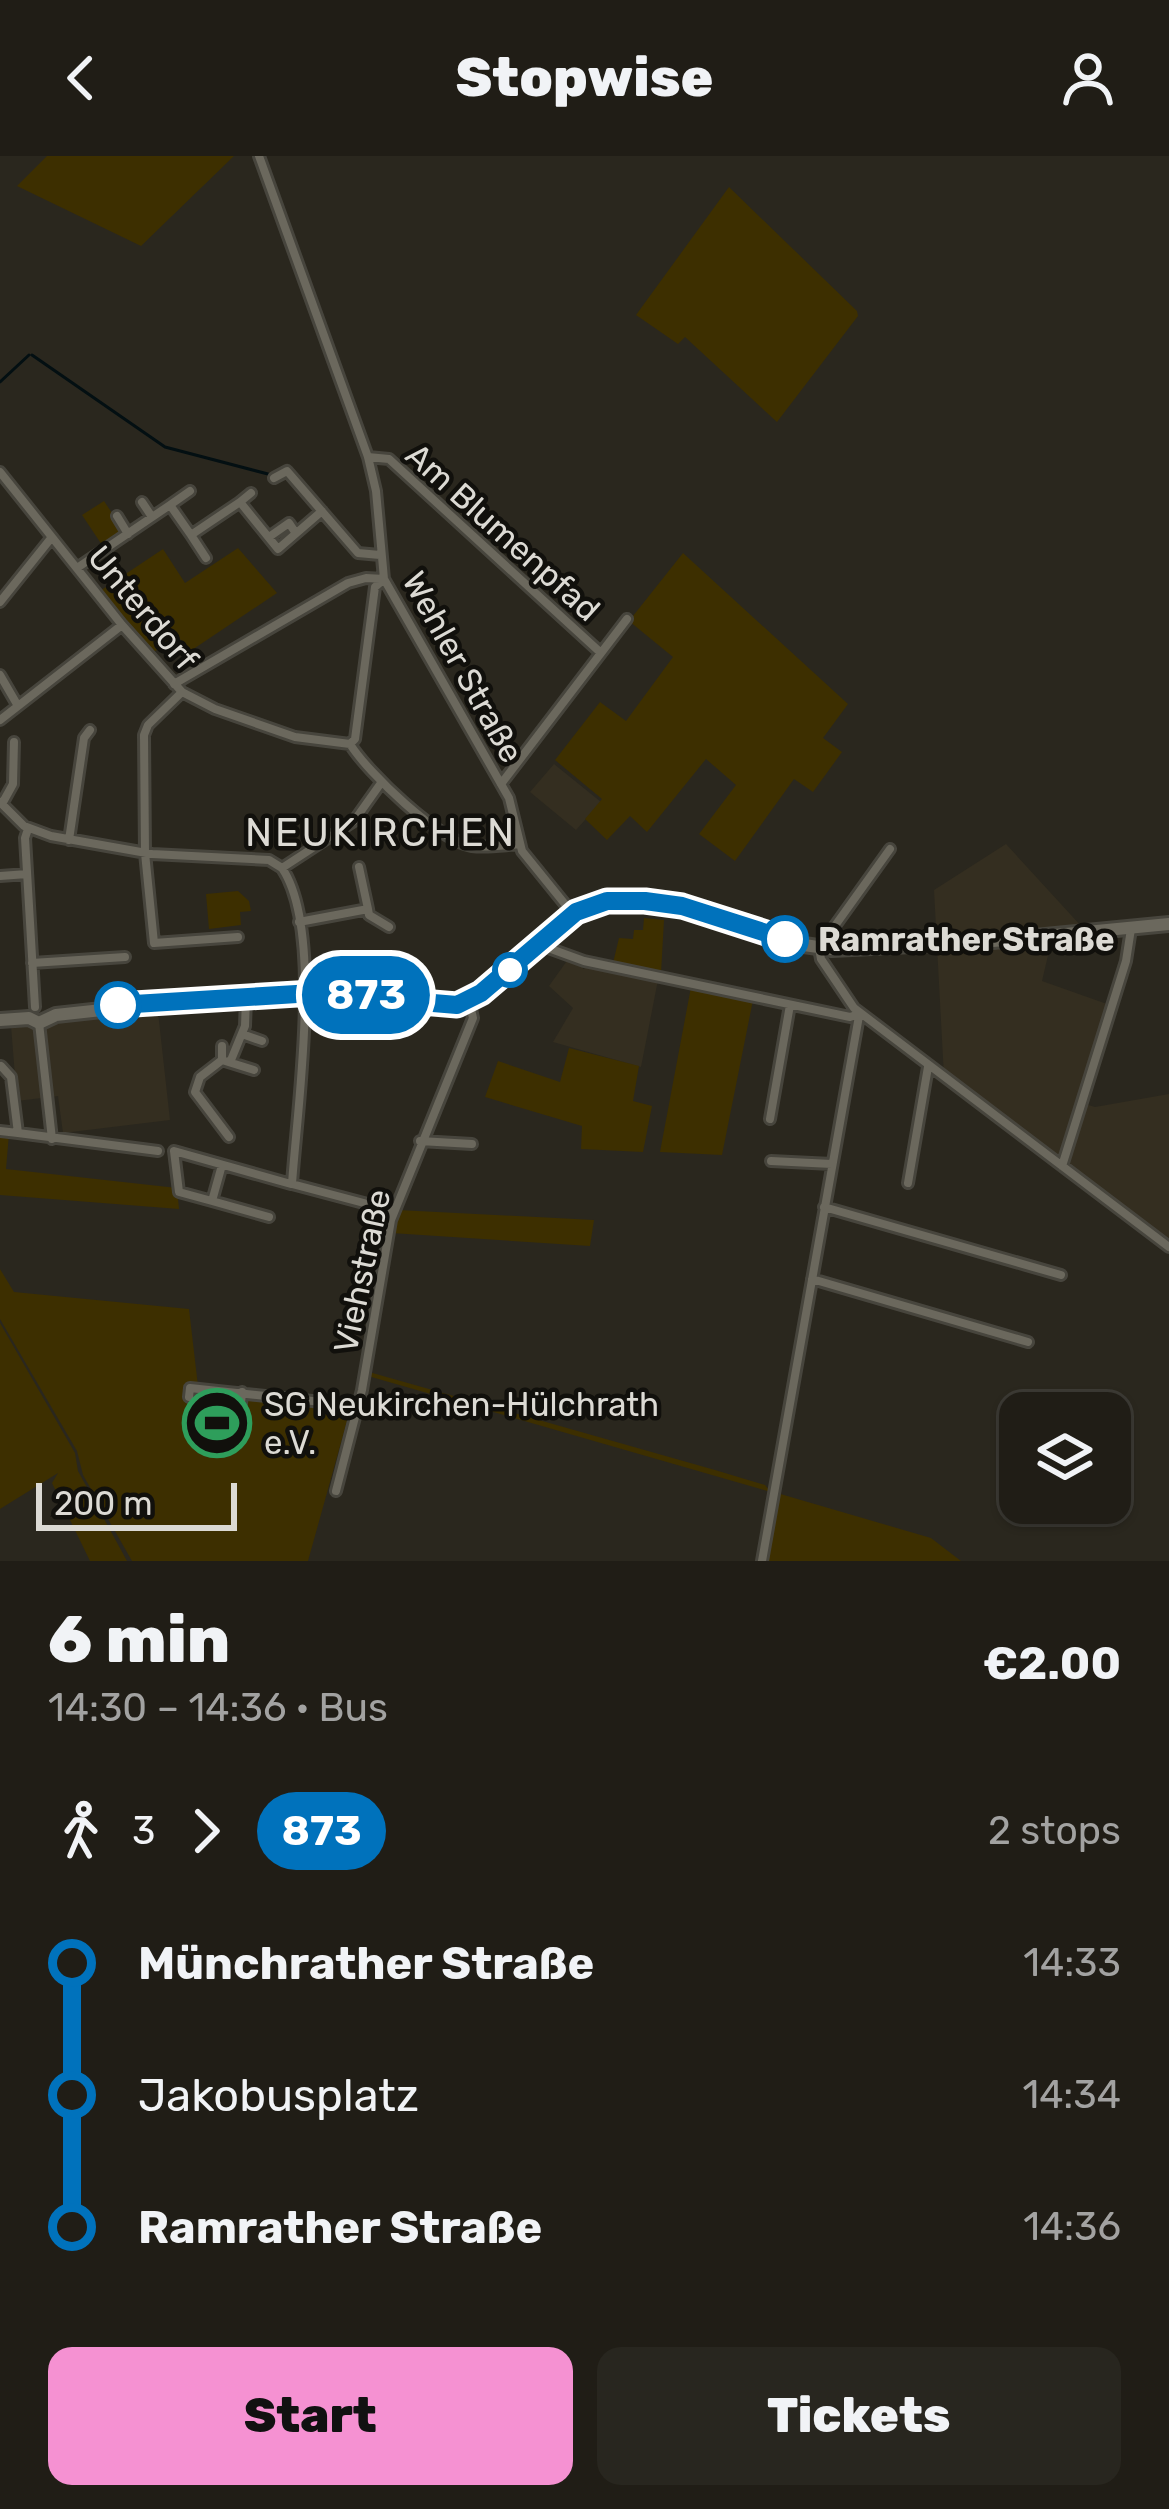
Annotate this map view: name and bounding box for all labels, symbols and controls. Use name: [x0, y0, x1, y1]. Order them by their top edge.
icon: back: [48, 45, 114, 111]
icon: person: [1055, 45, 1121, 111]
text: Stopwise: [456, 46, 713, 110]
street label: Am Blumenpfad: [398, 435, 608, 629]
street label: Unterdorf: [80, 538, 206, 678]
street label: Wehler Straße: [394, 565, 532, 769]
district label: NEUKIRCHEN: [245, 810, 517, 856]
marker: Ramrather Straße: [763, 917, 807, 961]
place label: Ramrather Straße: [818, 920, 1115, 959]
unlabelled marker: [494, 954, 526, 986]
line badge: 873: [297, 956, 435, 1034]
text: 873: [326, 970, 406, 1020]
unlabelled marker: [96, 983, 140, 1027]
street label: Viehstraße: [326, 1186, 398, 1356]
place label: SG Neukirchen-Hülchrath e.V.: [264, 1385, 659, 1462]
sports icon: SG Neukirchen-Hülchrath e.V.: [182, 1388, 252, 1458]
map controls: [999, 1392, 1131, 1524]
button: layers: [999, 1392, 1131, 1524]
scale bar: [36, 1477, 237, 1530]
text: 200 m: [54, 1484, 153, 1523]
text: 6 min: [48, 1600, 230, 1679]
text: €2.00: [983, 1637, 1121, 1690]
text: 14:30 – 14:36 · Bus: [48, 1685, 388, 1731]
icon: walk: [48, 1798, 114, 1864]
icon: forward: [173, 1798, 239, 1864]
text: 873: [281, 1806, 362, 1856]
text: 3: [132, 1808, 155, 1854]
text: 2 stops: [988, 1808, 1121, 1854]
text: Münchrather Straße: [138, 1937, 594, 1990]
text: 14:33: [1023, 1940, 1121, 1986]
text: Jakobusplatz: [138, 2069, 419, 2122]
text: 14:34: [1022, 2072, 1121, 2118]
text: Ramrather Straße: [138, 2201, 542, 2254]
text: 14:36: [1023, 2204, 1121, 2250]
button: Start: [48, 2347, 573, 2485]
button: Tickets: [597, 2347, 1121, 2485]

